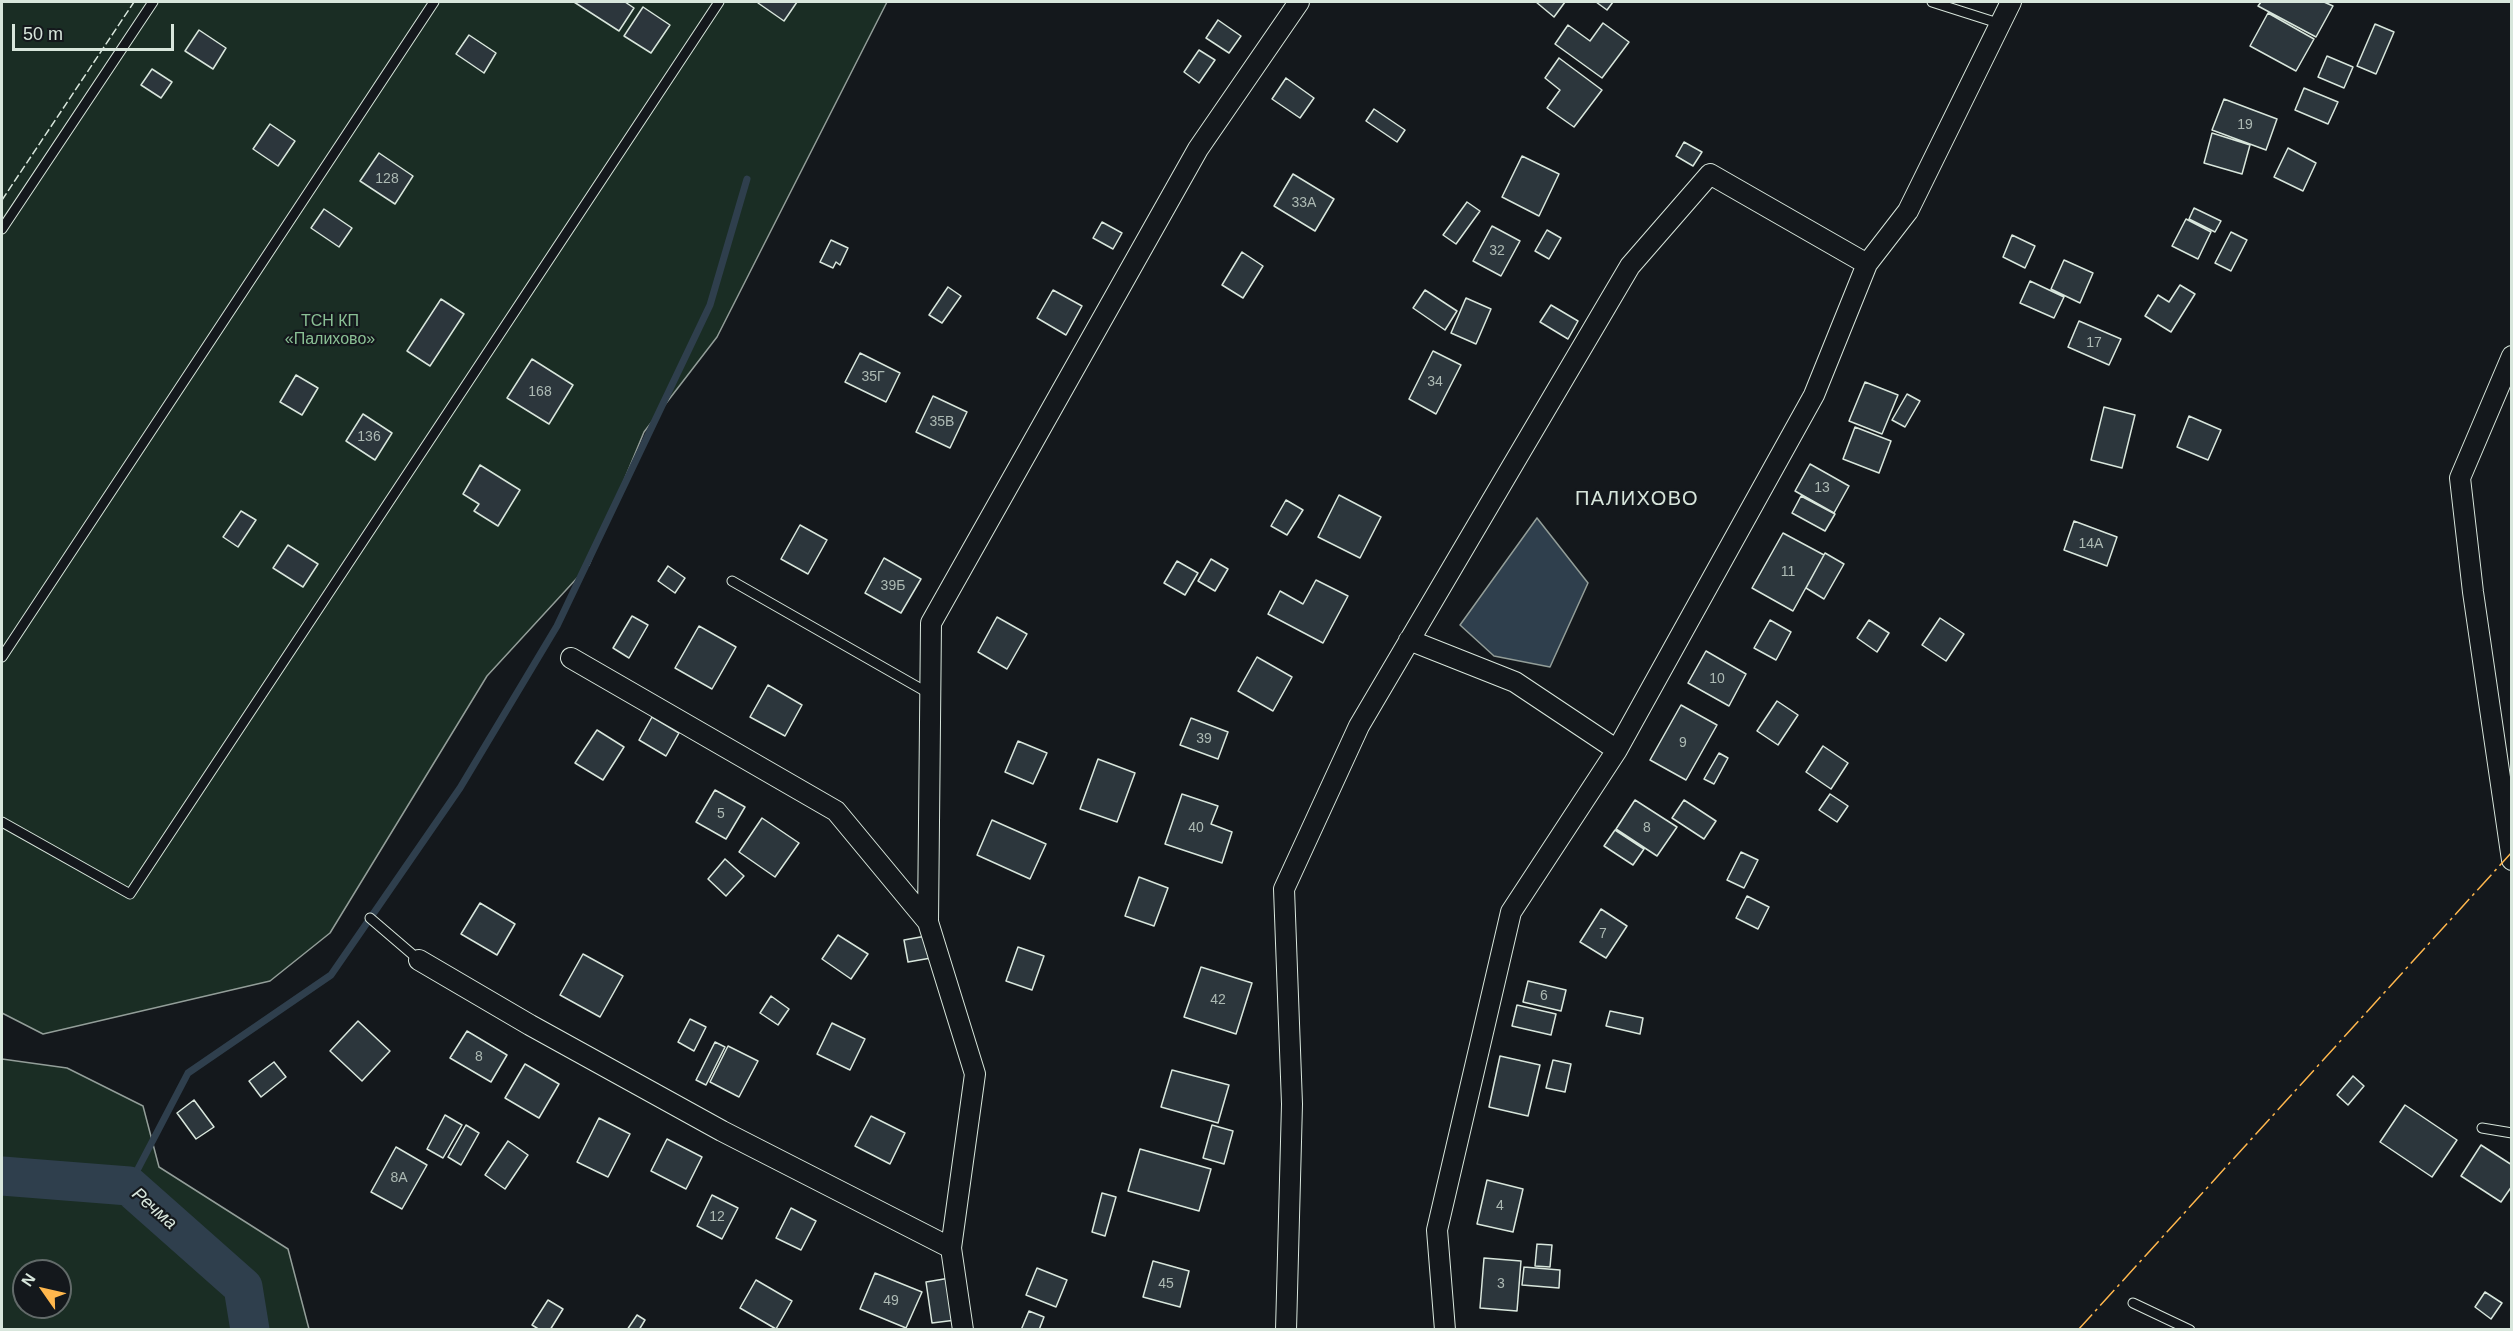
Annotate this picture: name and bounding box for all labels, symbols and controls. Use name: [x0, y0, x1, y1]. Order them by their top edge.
scale bar: [15, 12, 177, 50]
text: 50 m: [23, 24, 63, 44]
house number: 19: [2237, 117, 2253, 133]
house number: 128: [375, 171, 399, 187]
house number: 33А: [1292, 195, 1316, 211]
house number: 32: [1489, 243, 1505, 259]
park label: ТСН КП «Палихово»: [285, 312, 375, 350]
house number: 17: [2086, 335, 2102, 351]
house number: 35Г: [861, 369, 885, 385]
house number: 34: [1427, 374, 1443, 390]
house number: 168: [528, 384, 552, 400]
house number: 35В: [930, 414, 954, 430]
house number: 136: [357, 429, 381, 445]
house number: 13: [1814, 480, 1830, 496]
district label: ПАЛИХОВО: [1575, 487, 1699, 511]
house number: 14А: [2079, 536, 2103, 552]
house number: 11: [1781, 564, 1795, 580]
house number: 39Б: [881, 578, 905, 594]
house number: 10: [1709, 671, 1725, 687]
house number: 39: [1196, 731, 1212, 747]
house number: 9: [1679, 735, 1687, 751]
house number: 5: [717, 806, 725, 822]
house number: 40: [1188, 820, 1204, 836]
house number: 8: [1643, 820, 1651, 836]
house number: 7: [1599, 926, 1607, 942]
house number: 6: [1540, 988, 1548, 1004]
house number: 42: [1210, 992, 1226, 1008]
house number: 8: [475, 1049, 483, 1065]
house number: 8А: [390, 1170, 408, 1186]
water label: Речма: [127, 1184, 181, 1234]
house number: 4: [1496, 1198, 1504, 1214]
house number: 12: [709, 1209, 725, 1225]
north arrow: [12, 1259, 72, 1319]
text: N: [18, 1270, 39, 1289]
house number: 45: [1158, 1276, 1174, 1292]
house number: 3: [1497, 1276, 1505, 1292]
house number: 49: [883, 1293, 899, 1309]

